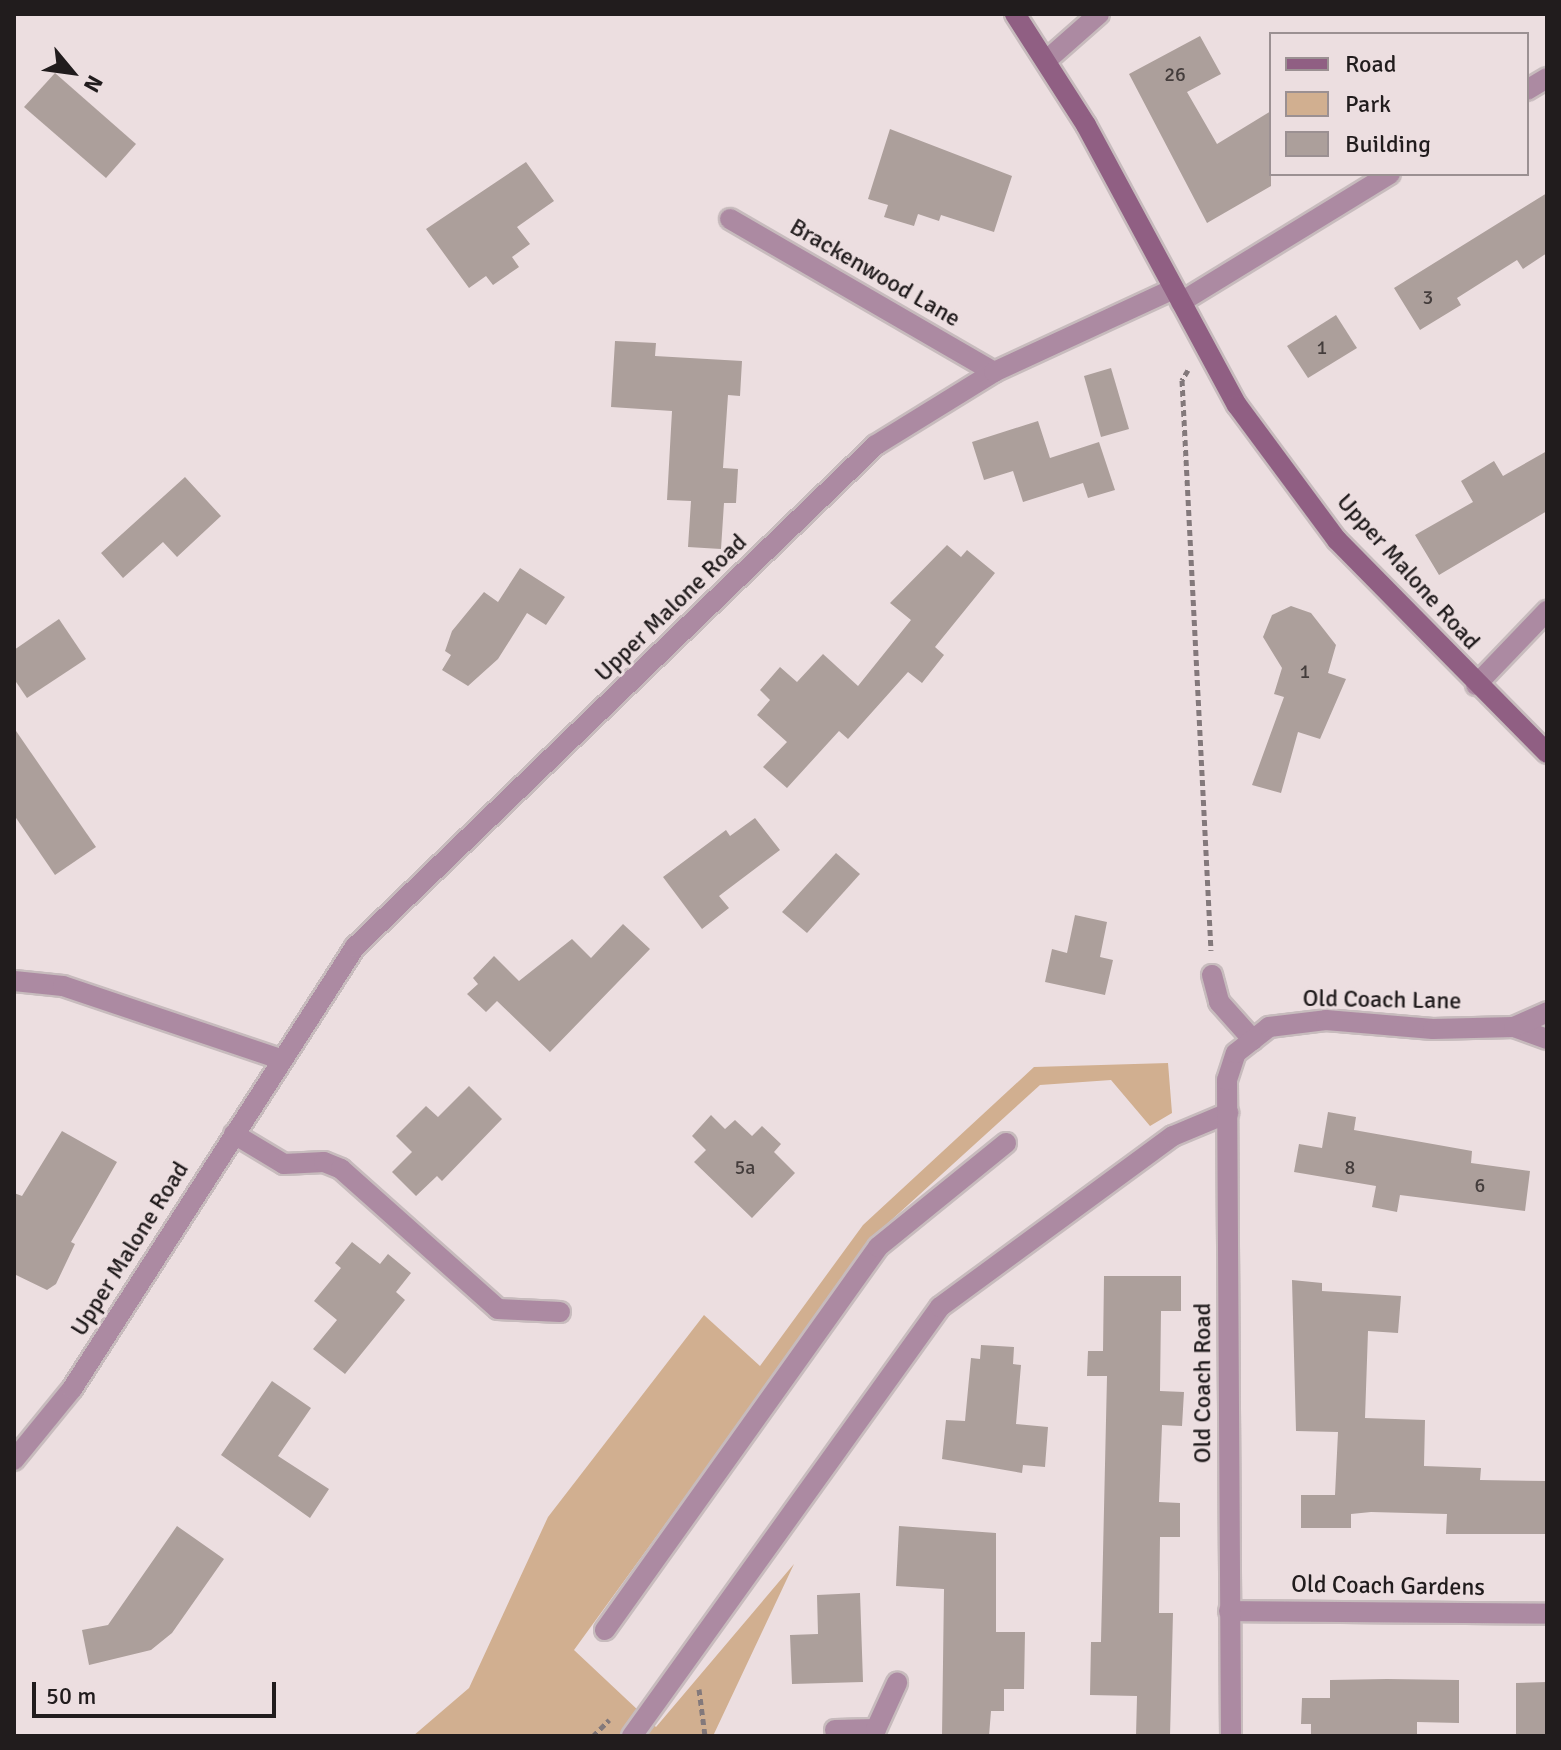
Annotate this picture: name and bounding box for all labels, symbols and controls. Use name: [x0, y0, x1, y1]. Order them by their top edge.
north arrow: [32, 32, 112, 112]
legend: [1269, 32, 1529, 176]
text: Road: [1345, 49, 1396, 79]
house number: 26: [1164, 62, 1186, 86]
text: N: [78, 71, 109, 97]
text: Park: [1345, 89, 1391, 119]
text: Building: [1345, 129, 1431, 159]
street label: Brackenwood Lane: [785, 213, 965, 333]
house number: 3: [1423, 285, 1433, 309]
house number: 1: [1317, 335, 1327, 359]
street label: Upper Malone Road: [1330, 488, 1486, 656]
street label: Upper Malone Road: [589, 528, 753, 688]
house number: 1: [1300, 659, 1310, 683]
street label: Old Coach Lane: [1302, 984, 1462, 1016]
house number: 5a: [735, 1155, 755, 1179]
house number: 8: [1345, 1155, 1355, 1179]
street label: Upper Malone Road: [65, 1156, 195, 1342]
house number: 6: [1475, 1173, 1485, 1197]
street label: Old Coach Road: [1189, 1303, 1217, 1463]
street label: Old Coach Gardens: [1291, 1570, 1485, 1602]
scale bar: [36, 1666, 280, 1716]
text: 50 m: [46, 1681, 96, 1711]

